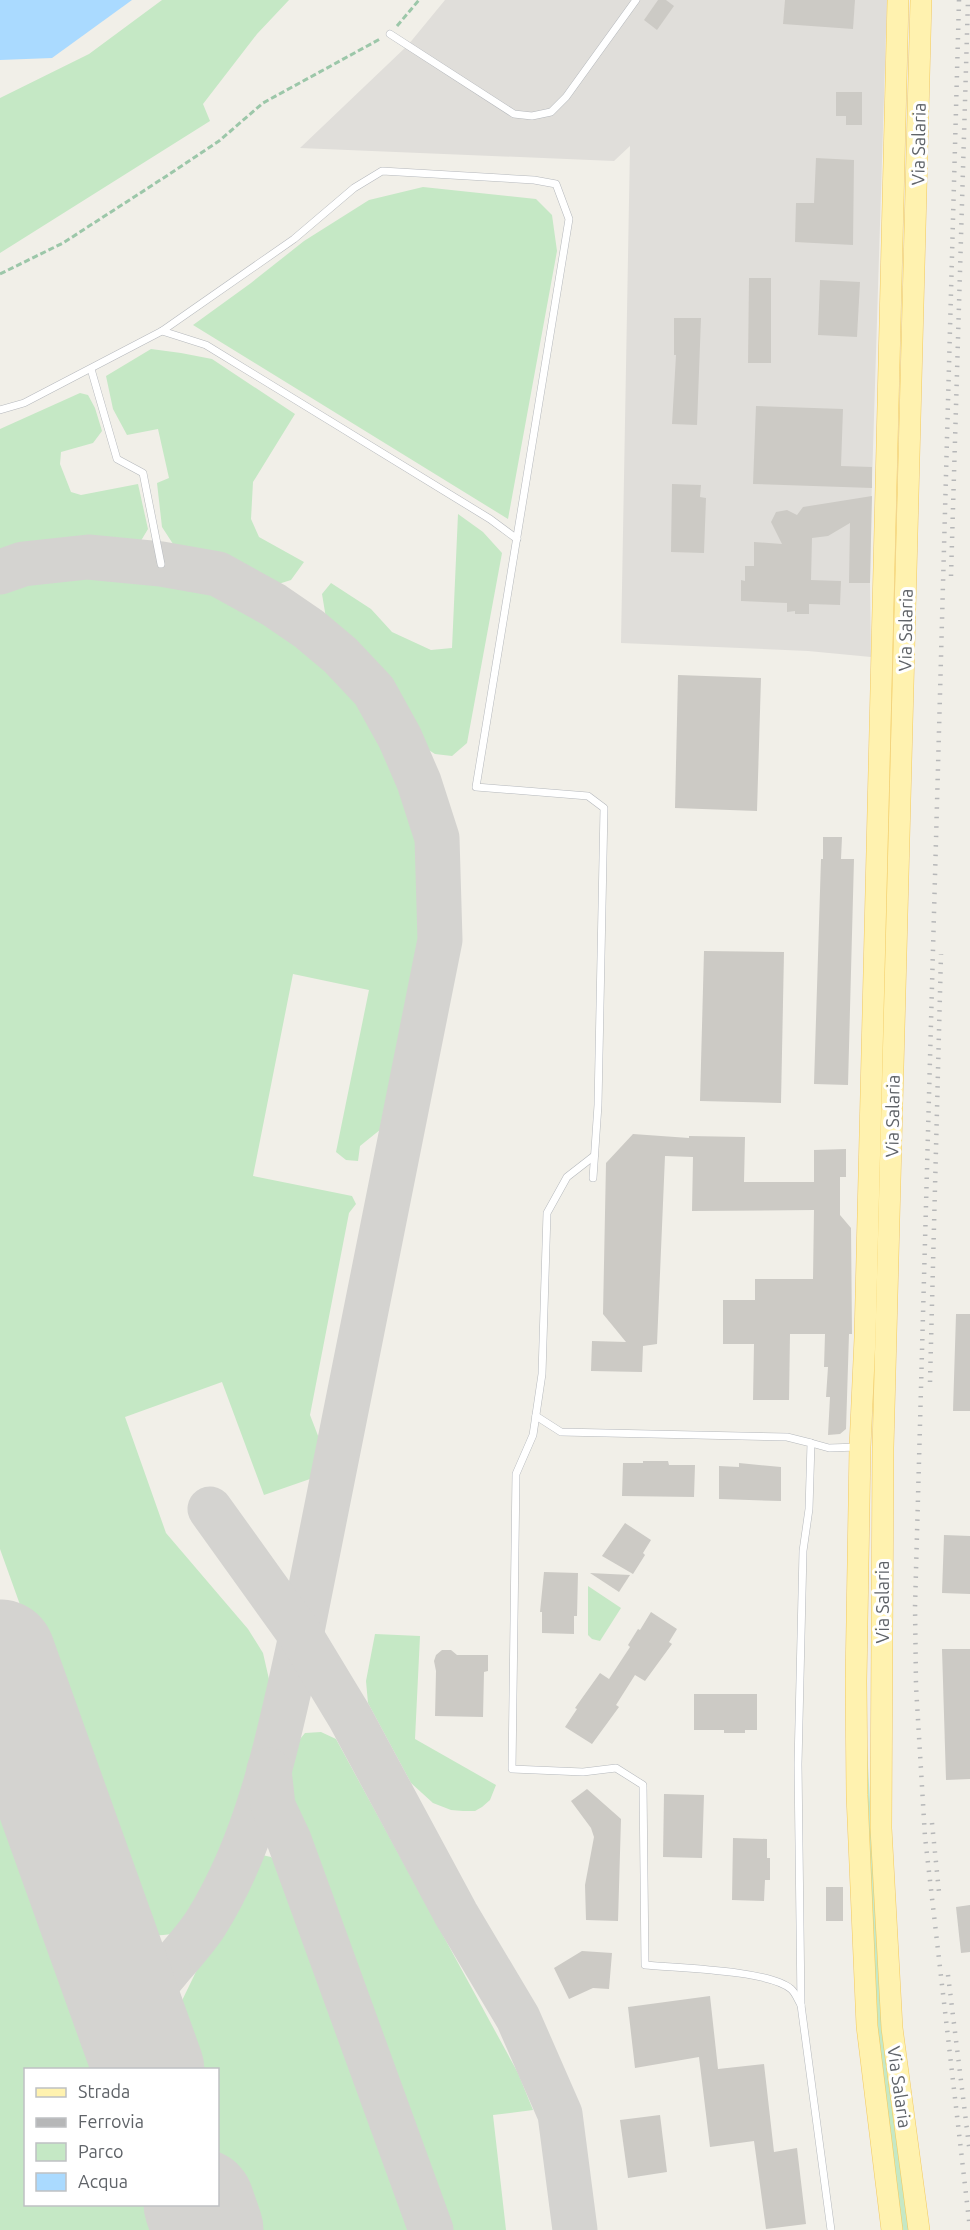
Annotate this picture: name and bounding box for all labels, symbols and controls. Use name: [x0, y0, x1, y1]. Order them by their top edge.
street label: Via Salaria: [907, 102, 929, 186]
street label: Via Salaria: [894, 588, 916, 672]
street label: Via Salaria: [881, 1074, 903, 1158]
street label: Via Salaria: [872, 1561, 892, 1643]
street label: Via Salaria: [884, 2045, 916, 2129]
legend: [24, 2068, 219, 2206]
text: Strada: [78, 2081, 130, 2101]
text: Ferrovia: [78, 2111, 144, 2131]
text: Parco: [78, 2141, 124, 2161]
text: Acqua: [78, 2171, 128, 2191]

